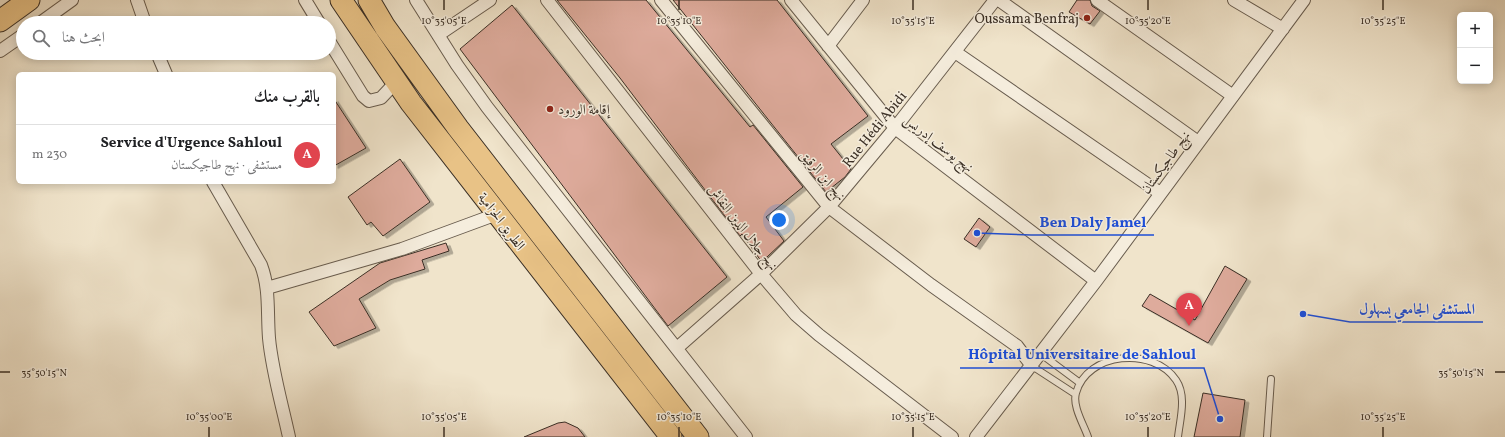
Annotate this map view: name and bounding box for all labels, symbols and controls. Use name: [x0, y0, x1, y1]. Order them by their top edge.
place label: Oussama Benfraj: [974, 10, 1079, 29]
map controls: [1457, 12, 1493, 84]
button: +: [1457, 12, 1493, 48]
marker: Oussama Benfraj: [1082, 13, 1092, 23]
text: 10°35'05"E: [421, 14, 467, 28]
text: 10°35'10"E: [657, 14, 701, 28]
text: 10°35'15"E: [891, 14, 935, 28]
text: 10°35'20"E: [1125, 14, 1171, 28]
text: 10°35'25"E: [1361, 14, 1405, 28]
search box: [16, 16, 336, 60]
icon: search: [30, 27, 52, 49]
text: ابحث هنا: [62, 28, 105, 49]
button: −: [1457, 48, 1493, 84]
text: بالقرب منك: [254, 86, 320, 109]
street label: Rue Hédi Abidi: [839, 88, 912, 172]
place label: إقامة الورود: [558, 101, 611, 120]
marker: إقامة الورود: [545, 104, 555, 114]
street label: نهج يوسف إدريس: [898, 111, 977, 179]
street label: نهج طاجيكستان: [1137, 127, 1197, 199]
text: Service d'Urgence Sahloul: [100, 133, 282, 154]
text: 230 m: [32, 146, 67, 164]
text: A: [302, 146, 312, 164]
street label: نهج ابن الرقيق: [793, 146, 849, 207]
text: مستشفى · نهج طاجيكستان: [171, 157, 282, 175]
street label: نهج جلال الدين النقاش: [701, 181, 781, 276]
street label: الطريق الحزامية: [473, 189, 529, 255]
callout: Ben Daly Jamel: [1031, 208, 1154, 235]
your location: [769, 210, 789, 230]
text: Ben Daly Jamel: [1040, 213, 1146, 234]
pin: A: [1176, 293, 1202, 326]
callout: المستشفى الجامعي بسهلول: [1350, 295, 1483, 322]
text: المستشفى الجامعي بسهلول: [1359, 300, 1475, 323]
callout: Hôpital Universitaire de Sahloul: [960, 341, 1204, 368]
text: Hôpital Universitaire de Sahloul: [968, 345, 1196, 366]
text: 35°50'15"N: [21, 366, 67, 380]
text: 35°50'15"N: [1438, 366, 1484, 380]
text: 10°35'00"E: [186, 410, 232, 424]
text: 10°35'05"E: [421, 410, 467, 424]
text: 10°35'10"E: [657, 410, 701, 424]
text: 10°35'15"E: [891, 410, 935, 424]
text: 10°35'20"E: [1125, 410, 1171, 424]
text: 10°35'25"E: [1361, 410, 1405, 424]

